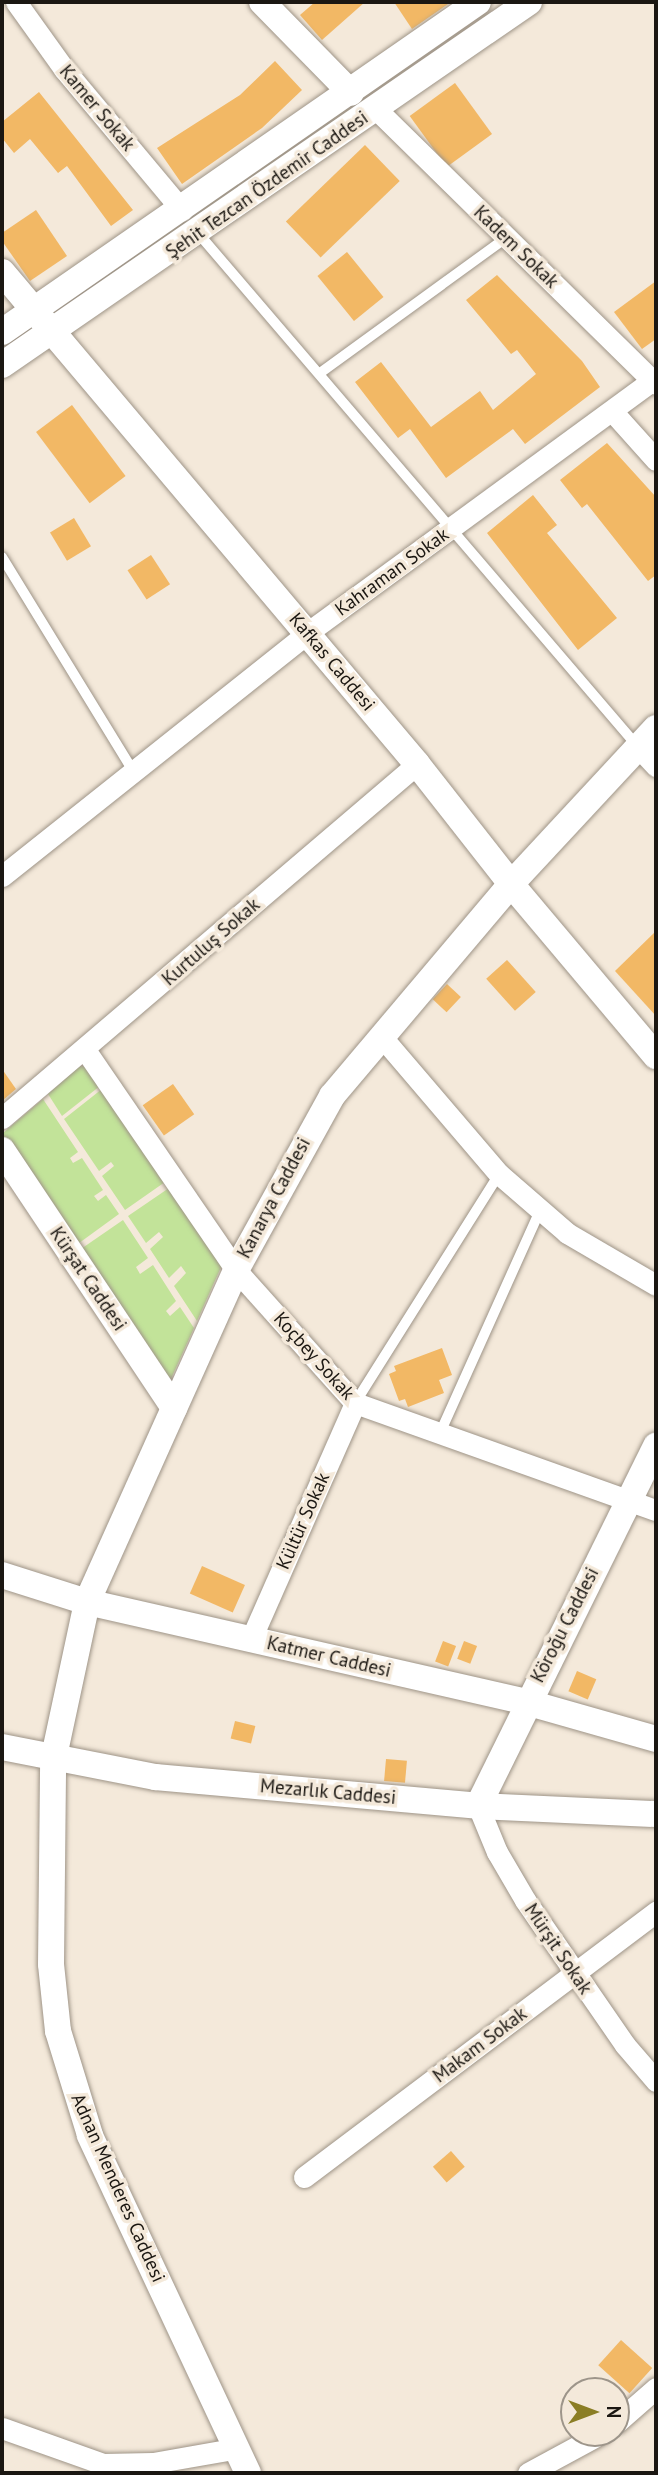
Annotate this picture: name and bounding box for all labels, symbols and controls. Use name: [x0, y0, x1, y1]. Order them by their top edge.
street label: Kamer Sokak: [55, 60, 139, 156]
street label: Şehit Tezcan Özdemir Caddesi: [161, 106, 373, 264]
street label: Kadem Sokak: [469, 201, 563, 293]
street label: Kahraman Sokak: [331, 523, 453, 621]
street label: Kafkas Caddesi: [284, 608, 380, 716]
street label: Kurtuluş Sokak: [158, 893, 264, 991]
street label: Kanarya Caddesi: [233, 1134, 315, 1262]
street label: Kürşat Caddesi: [45, 1223, 131, 1335]
street label: Koçbey Sokak: [268, 1307, 360, 1405]
street label: Kültür Sokak: [272, 1469, 334, 1573]
street label: Köroğu Caddesi: [526, 1564, 604, 1686]
street label: Katmer Caddesi: [265, 1632, 393, 1682]
street label: Mezarlık Caddesi: [259, 1775, 397, 1809]
street label: Mürşit Sokak: [519, 1899, 597, 1999]
street label: Makam Sokak: [429, 2002, 531, 2088]
street label: Adnan Menderes Caddesi: [66, 2090, 170, 2286]
north arrow: [560, 2377, 630, 2447]
text: N: [602, 2406, 626, 2418]

